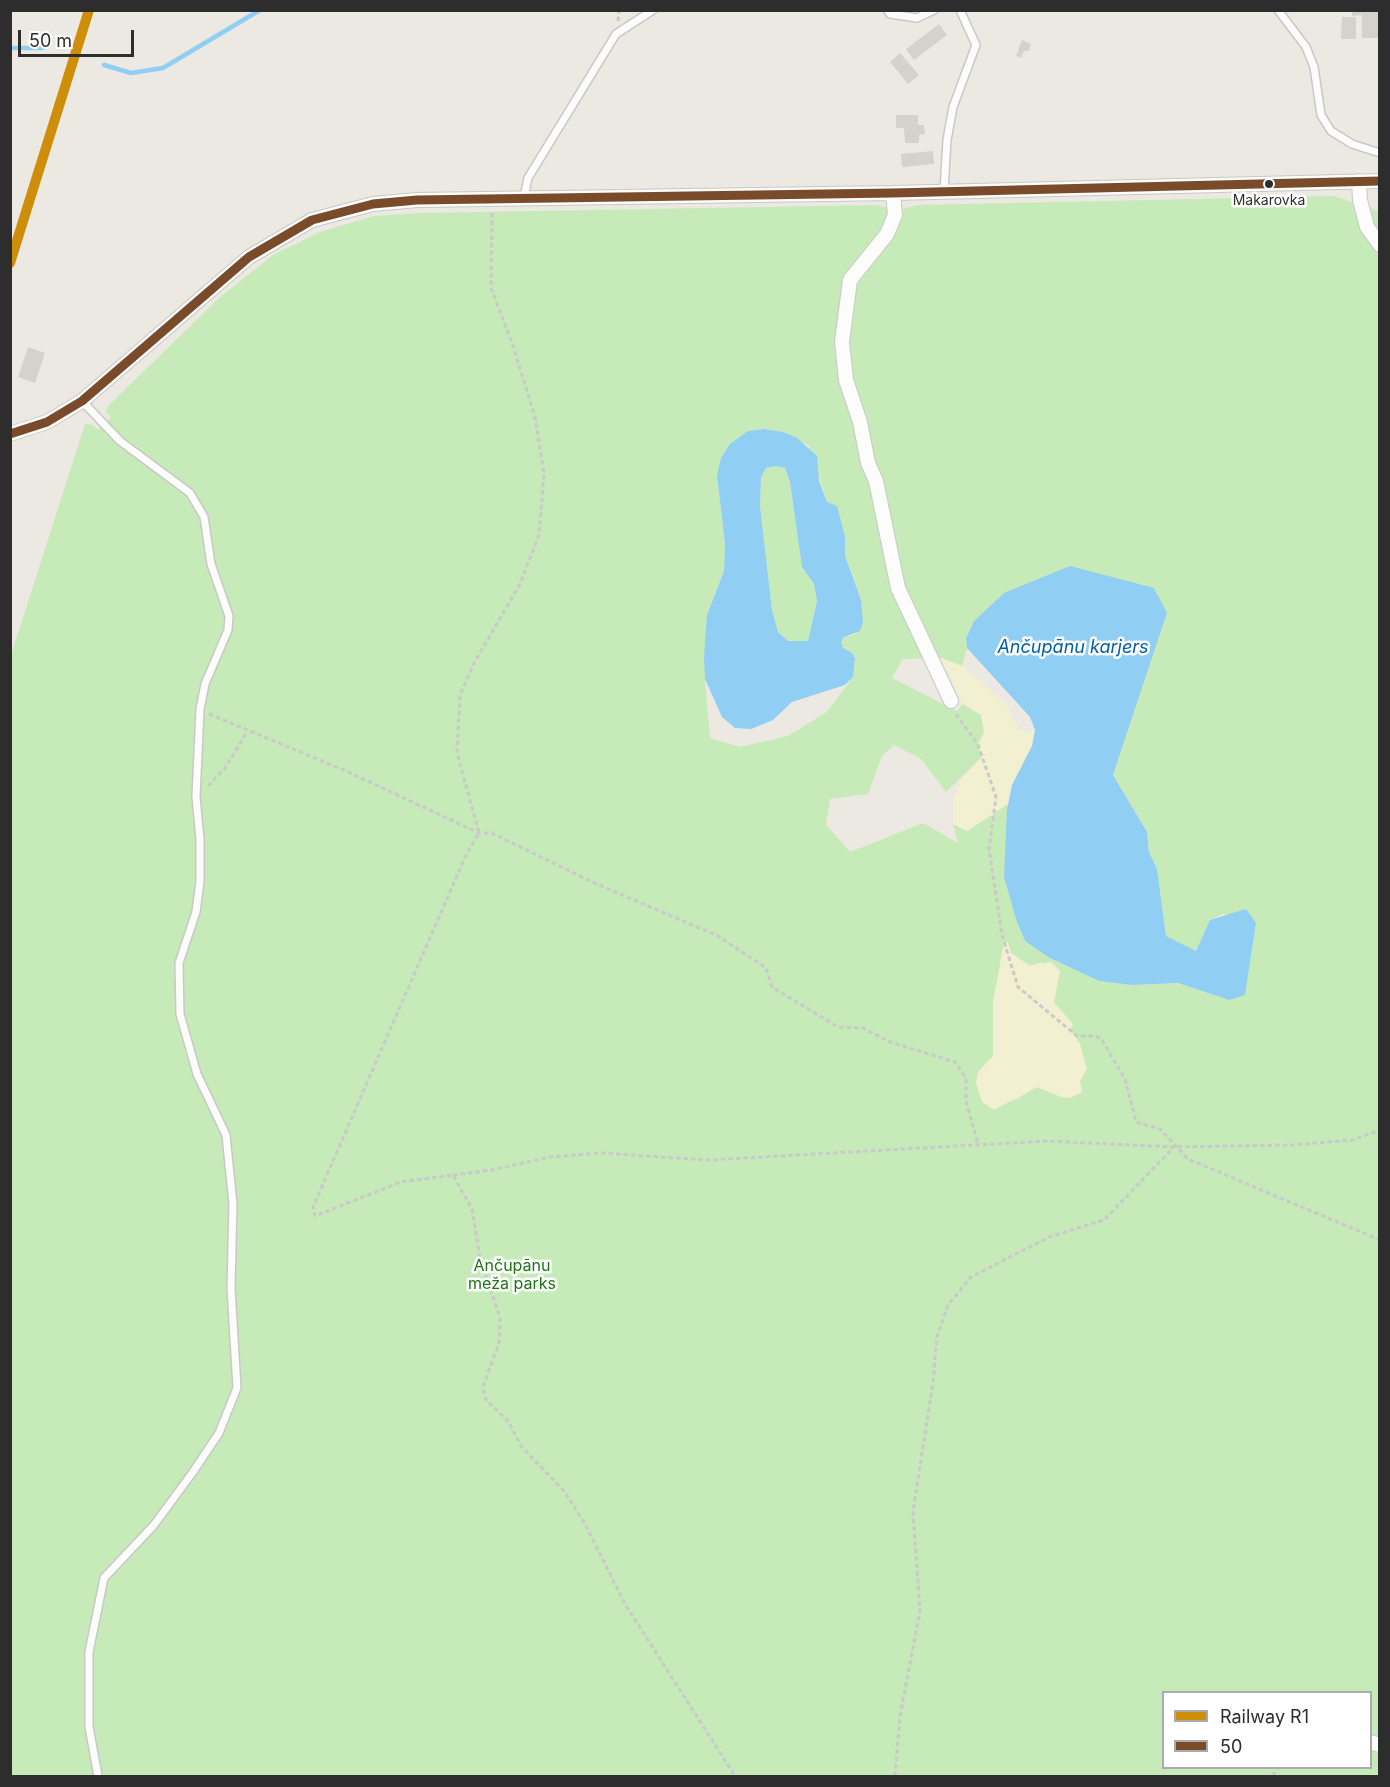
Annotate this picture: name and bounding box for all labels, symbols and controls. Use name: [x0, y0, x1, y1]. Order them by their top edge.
scale bar: [21, 18, 136, 56]
text: 50 m: [29, 30, 72, 51]
marker: Makarovka: [1263, 178, 1275, 190]
place label: Makarovka: [1233, 193, 1305, 209]
water label: Ančupānu karjers: [997, 637, 1149, 659]
park label: Ančupānu meža parks: [468, 1256, 556, 1294]
legend: [1162, 1691, 1372, 1769]
text: Railway R1: [1220, 1706, 1309, 1727]
text: 50: [1220, 1736, 1242, 1757]

